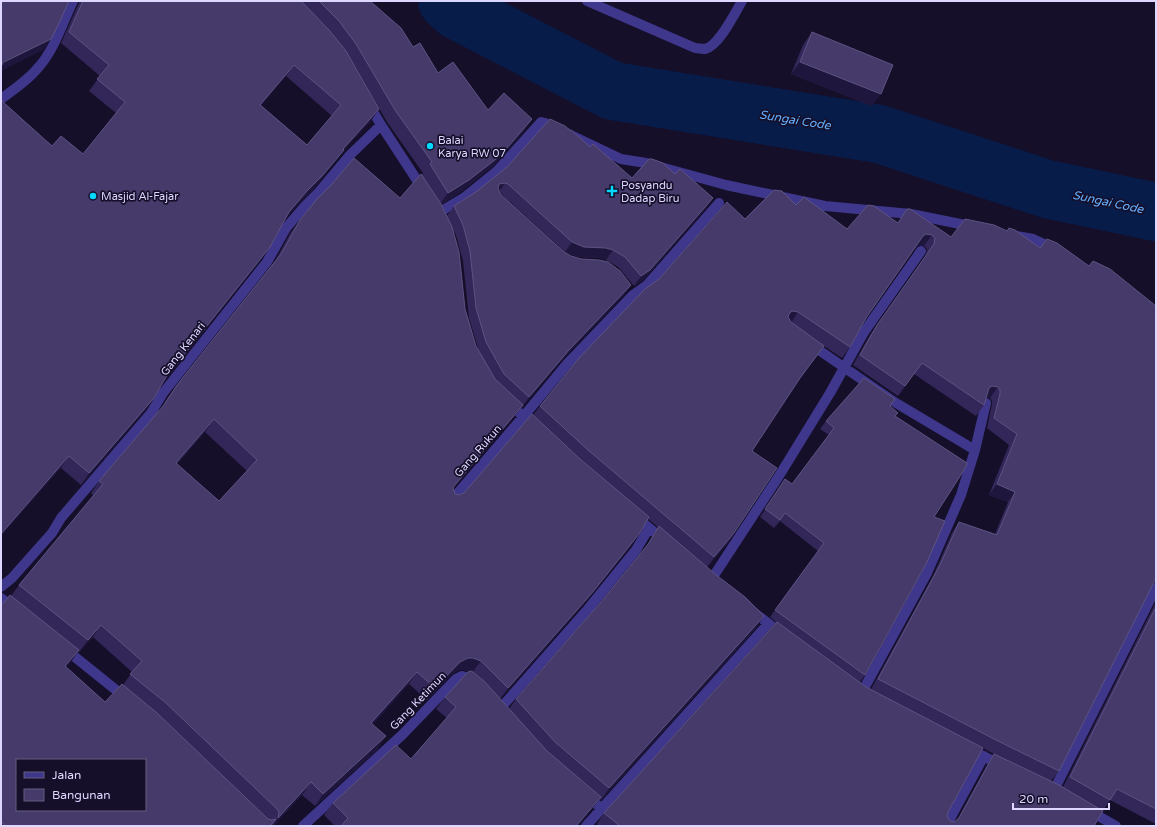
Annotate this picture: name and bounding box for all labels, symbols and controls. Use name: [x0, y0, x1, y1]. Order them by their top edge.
water label: Sungai Code: [758, 107, 833, 133]
place label: Balai Karya RW 07: [438, 134, 506, 160]
marker: Balai Karya RW 07: [425, 141, 435, 151]
place label: Posyandu Dadap Biru: [621, 179, 679, 205]
marker: Posyandu Dadap Biru: [606, 185, 618, 197]
water label: Sungai Code: [1071, 188, 1146, 217]
place label: Masjid Al-Fajar: [101, 190, 179, 203]
marker: Masjid Al-Fajar: [88, 191, 98, 201]
street label: Gang Kenari: [158, 320, 208, 378]
street label: Gang Rukun: [452, 422, 504, 480]
street label: Gang Ketimun: [387, 670, 449, 732]
legend: [16, 759, 146, 811]
text: Jalan: [52, 768, 81, 782]
scale bar: [1013, 785, 1109, 811]
text: Bangunan: [52, 788, 111, 802]
text: 20 m: [1019, 792, 1048, 806]

